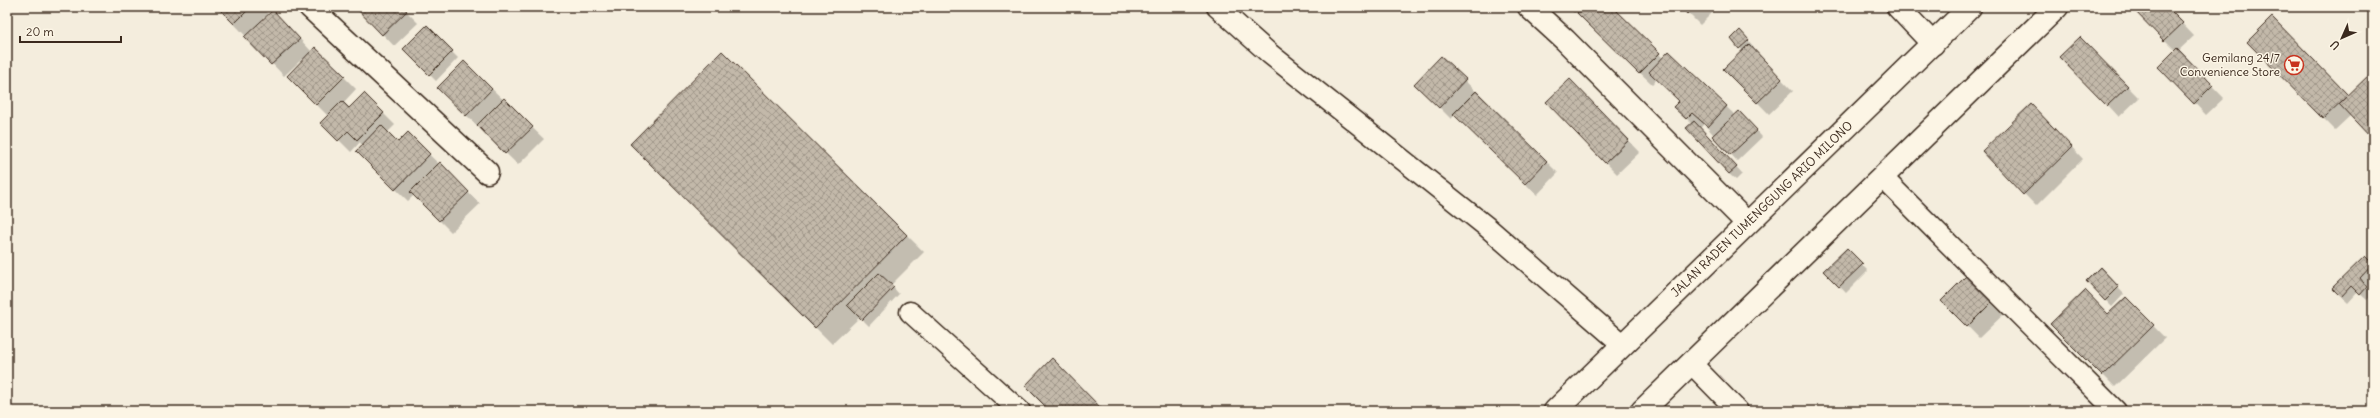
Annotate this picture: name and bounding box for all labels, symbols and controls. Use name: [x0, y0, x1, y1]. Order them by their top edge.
scale bar: [20, 18, 121, 44]
north arrow: [2322, 18, 2362, 58]
text: 20 m: [26, 24, 54, 39]
text: U: [2327, 37, 2343, 53]
place label: Gemilang 24/7 Convenience Store: [2180, 50, 2280, 79]
supermarket icon: Gemilang 24/7 Convenience Store: [2283, 54, 2305, 76]
street label: JALAN RADEN TUMENGGUNG ARIO MILONO: [1668, 118, 1856, 300]

